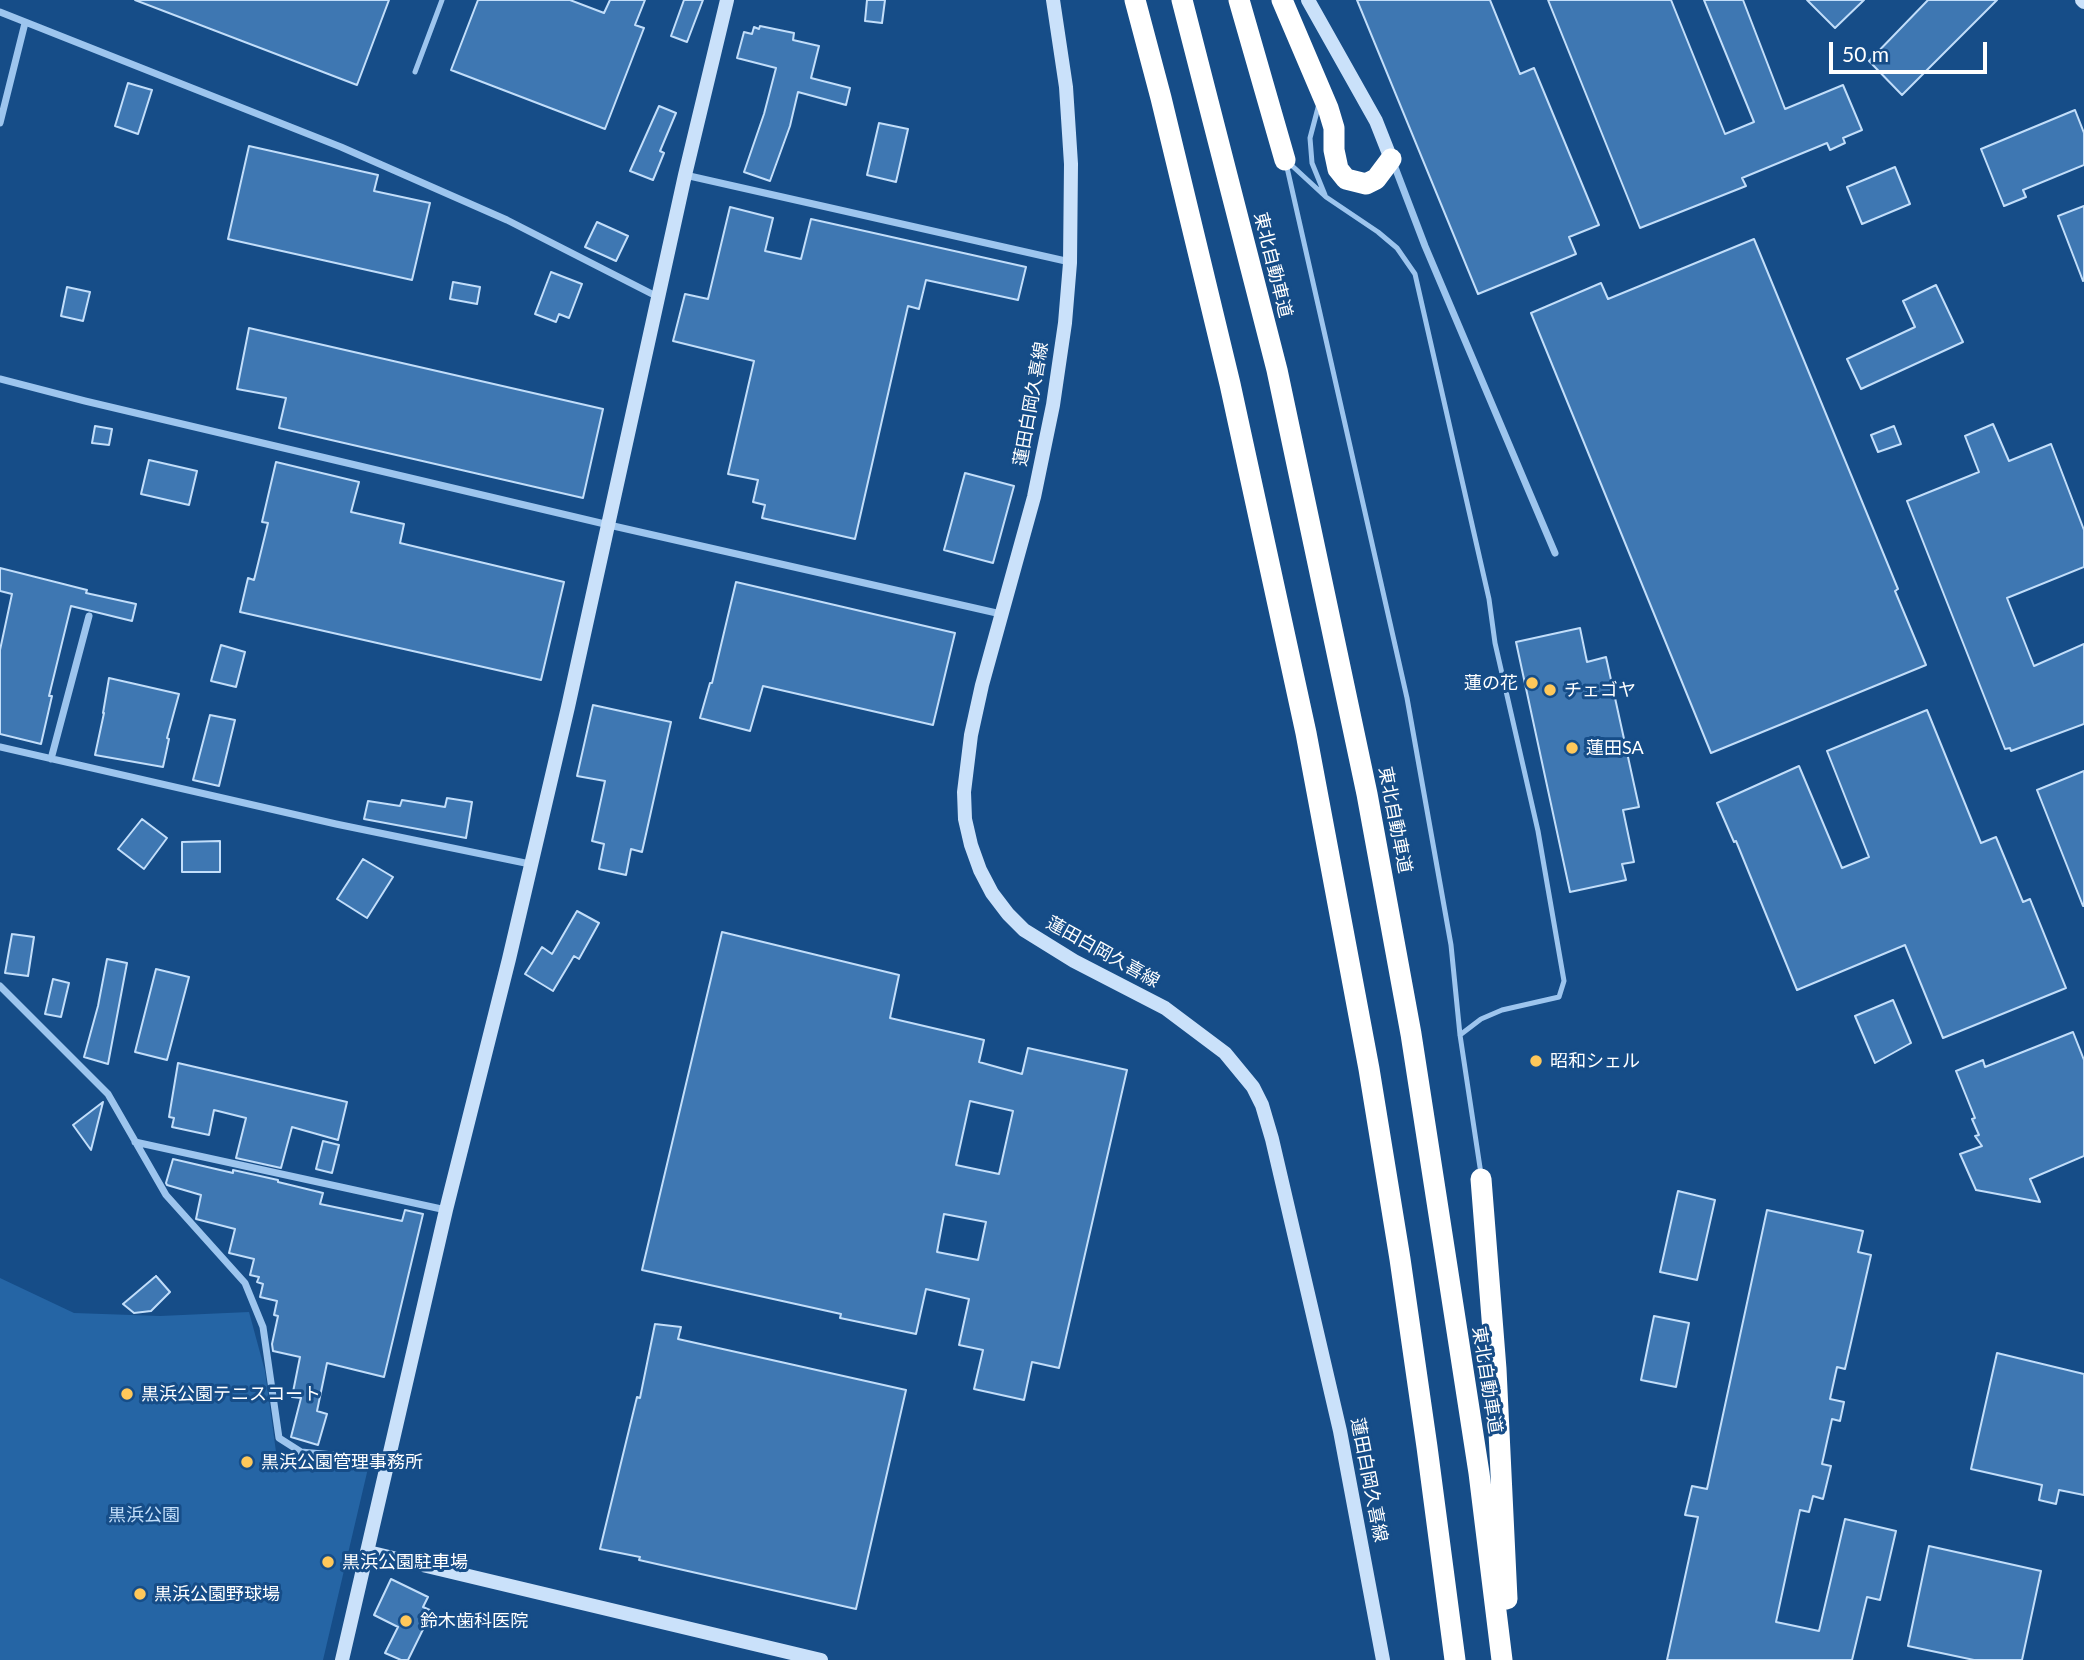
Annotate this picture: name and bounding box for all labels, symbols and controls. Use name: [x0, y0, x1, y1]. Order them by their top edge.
scale bar: [1832, 28, 1990, 72]
text: 50 m: [1842, 41, 1889, 66]
street label: 東北自動車道: [1249, 210, 1297, 320]
street label: 蓮田白岡久喜線: [1009, 340, 1053, 468]
place label: 蓮の花: [1464, 672, 1518, 694]
marker: 蓮の花: [1524, 675, 1540, 691]
place label: チェゴヤ: [1564, 679, 1636, 701]
marker: チェゴヤ: [1542, 682, 1558, 698]
place label: 蓮田SA: [1586, 737, 1644, 759]
marker: 蓮田SA: [1564, 740, 1580, 756]
street label: 東北自動車道: [1374, 765, 1416, 875]
street label: 蓮田白岡久喜線: [1043, 912, 1163, 992]
place label: 昭和シェル: [1550, 1050, 1640, 1072]
marker: 昭和シェル: [1528, 1053, 1544, 1069]
street label: 東北自動車道: [1468, 1325, 1506, 1435]
place label: 黒浜公園テニスコート: [141, 1383, 321, 1405]
marker: 黒浜公園テニスコート: [119, 1386, 135, 1402]
street label: 蓮田白岡久喜線: [1346, 1416, 1392, 1544]
place label: 黒浜公園管理事務所: [261, 1451, 423, 1473]
marker: 黒浜公園管理事務所: [239, 1454, 255, 1470]
park label: 黒浜公園: [108, 1504, 180, 1526]
place label: 黒浜公園駐車場: [342, 1551, 468, 1573]
marker: 黒浜公園駐車場: [320, 1554, 336, 1570]
place label: 黒浜公園野球場: [154, 1583, 280, 1605]
marker: 黒浜公園野球場: [132, 1586, 148, 1602]
place label: 鈴木歯科医院: [420, 1610, 528, 1632]
marker: 鈴木歯科医院: [398, 1613, 414, 1629]

